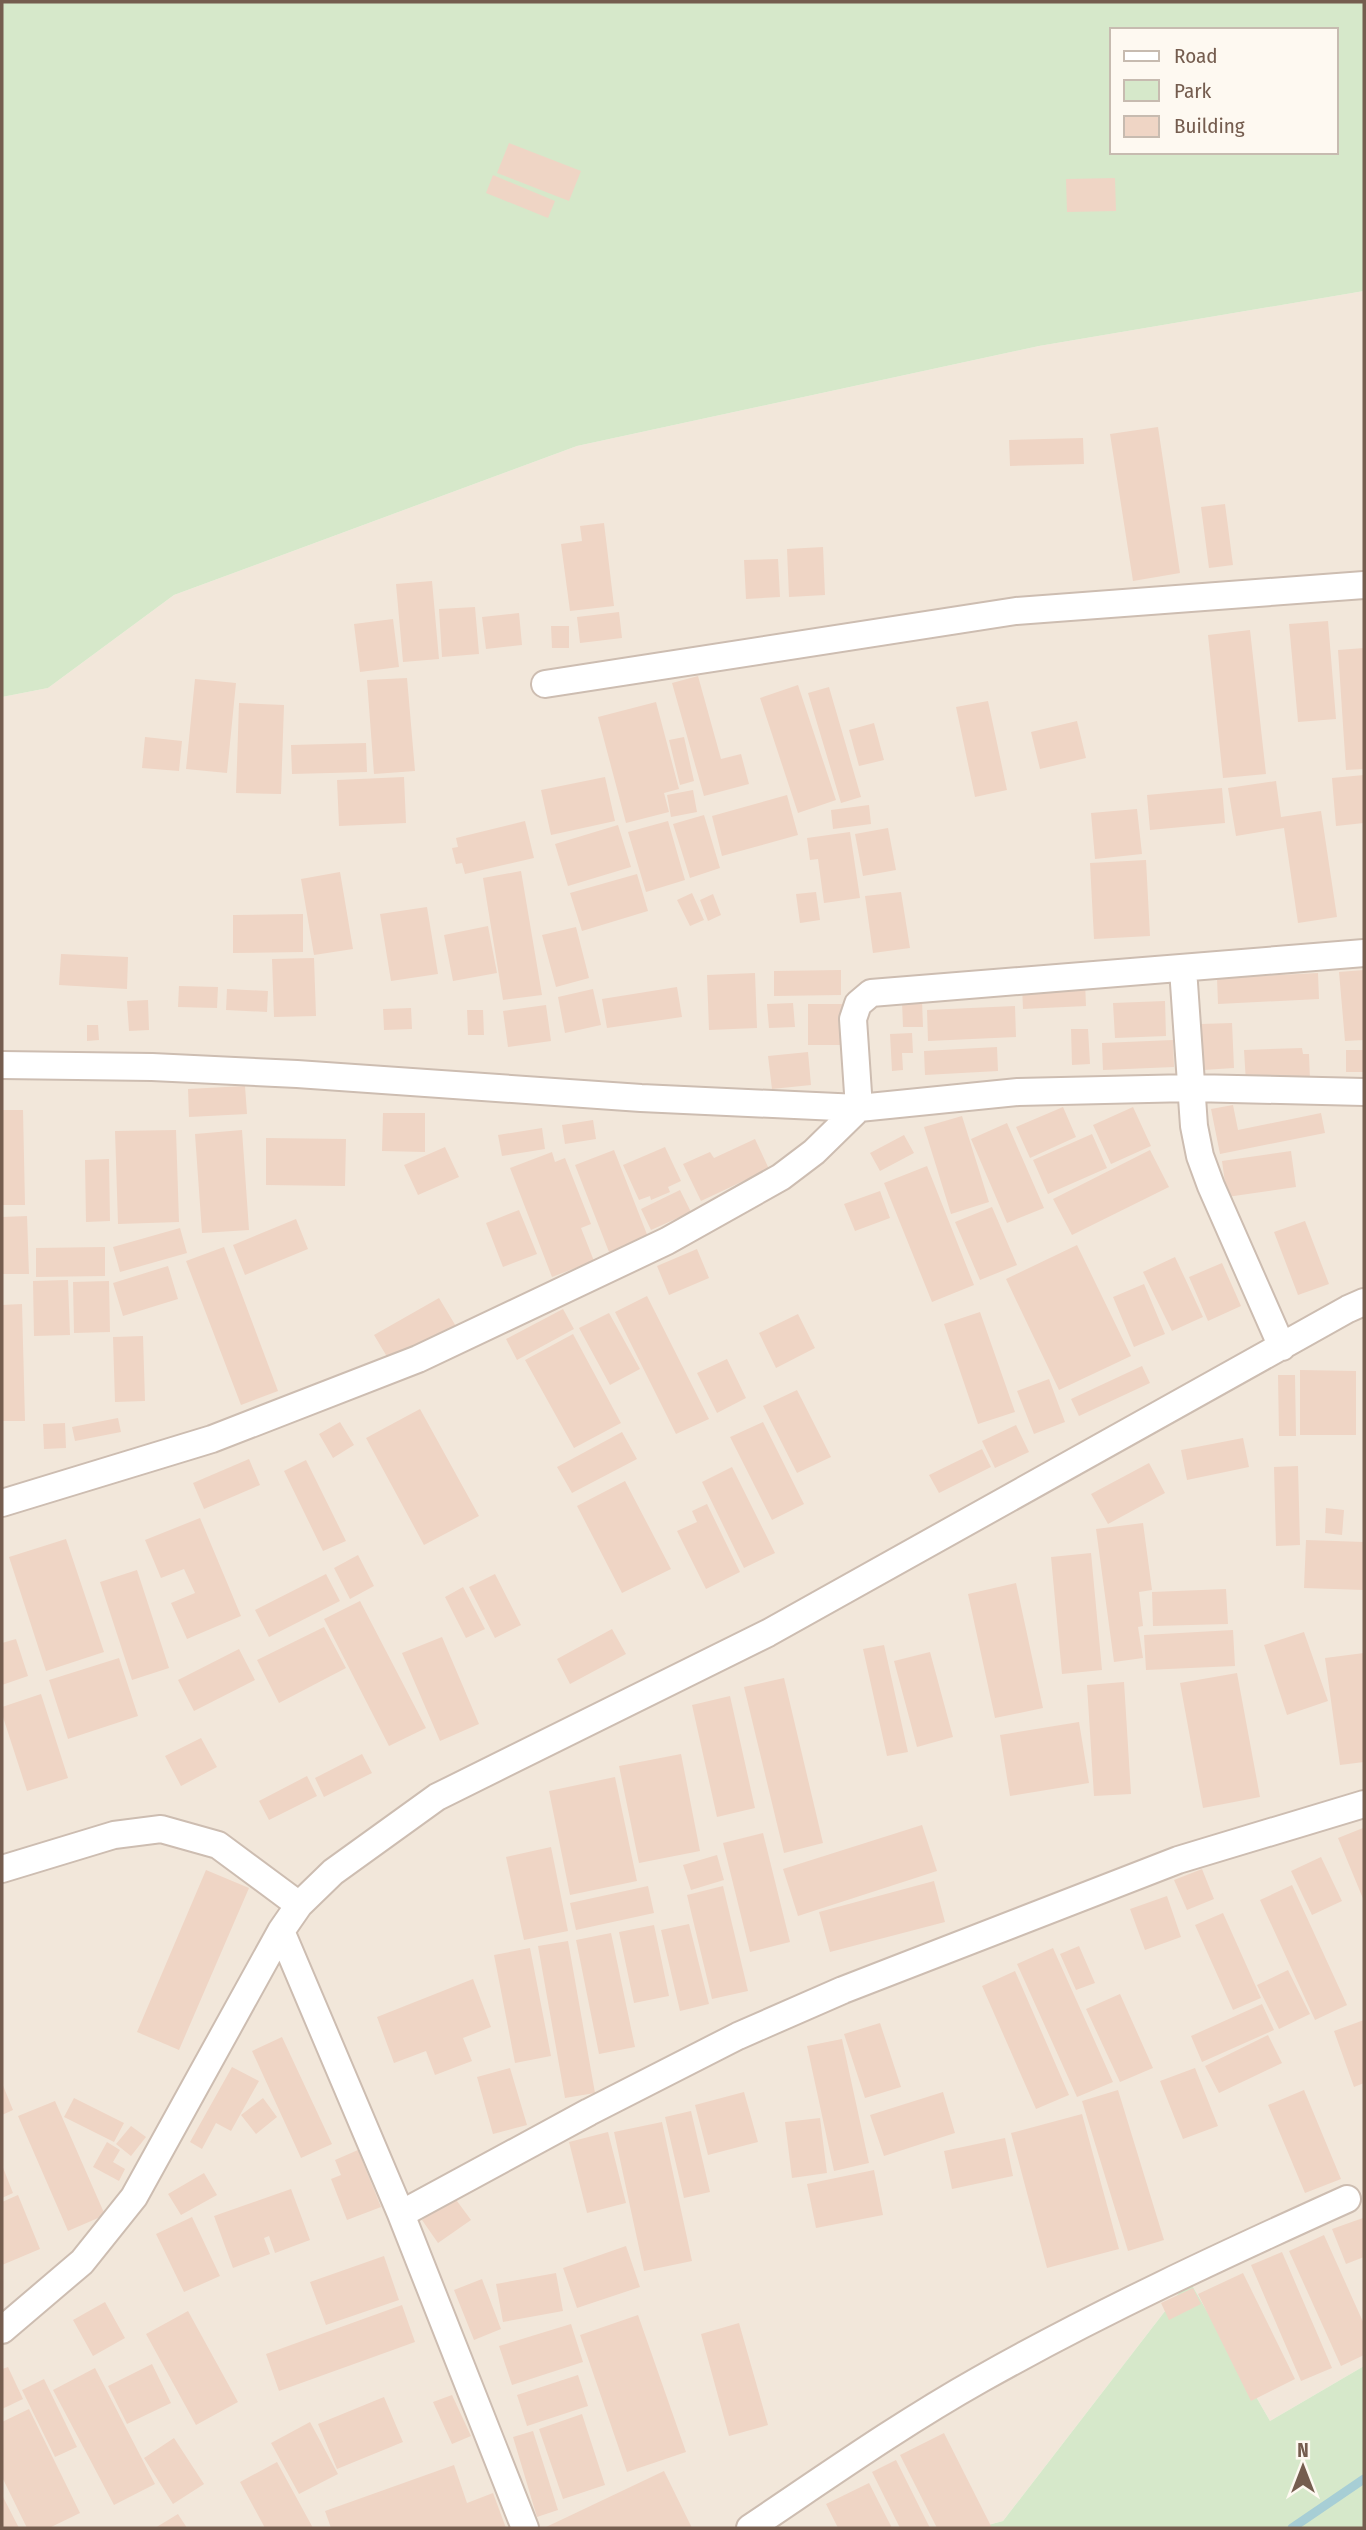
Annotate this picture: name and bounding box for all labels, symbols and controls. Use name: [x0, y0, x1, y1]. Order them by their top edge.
legend: [1110, 28, 1338, 154]
text: Road: [1174, 43, 1218, 69]
text: Park: [1174, 78, 1212, 104]
text: Building: [1174, 113, 1245, 139]
north arrow: [1268, 2432, 1338, 2502]
text: N: [1297, 2439, 1309, 2462]

